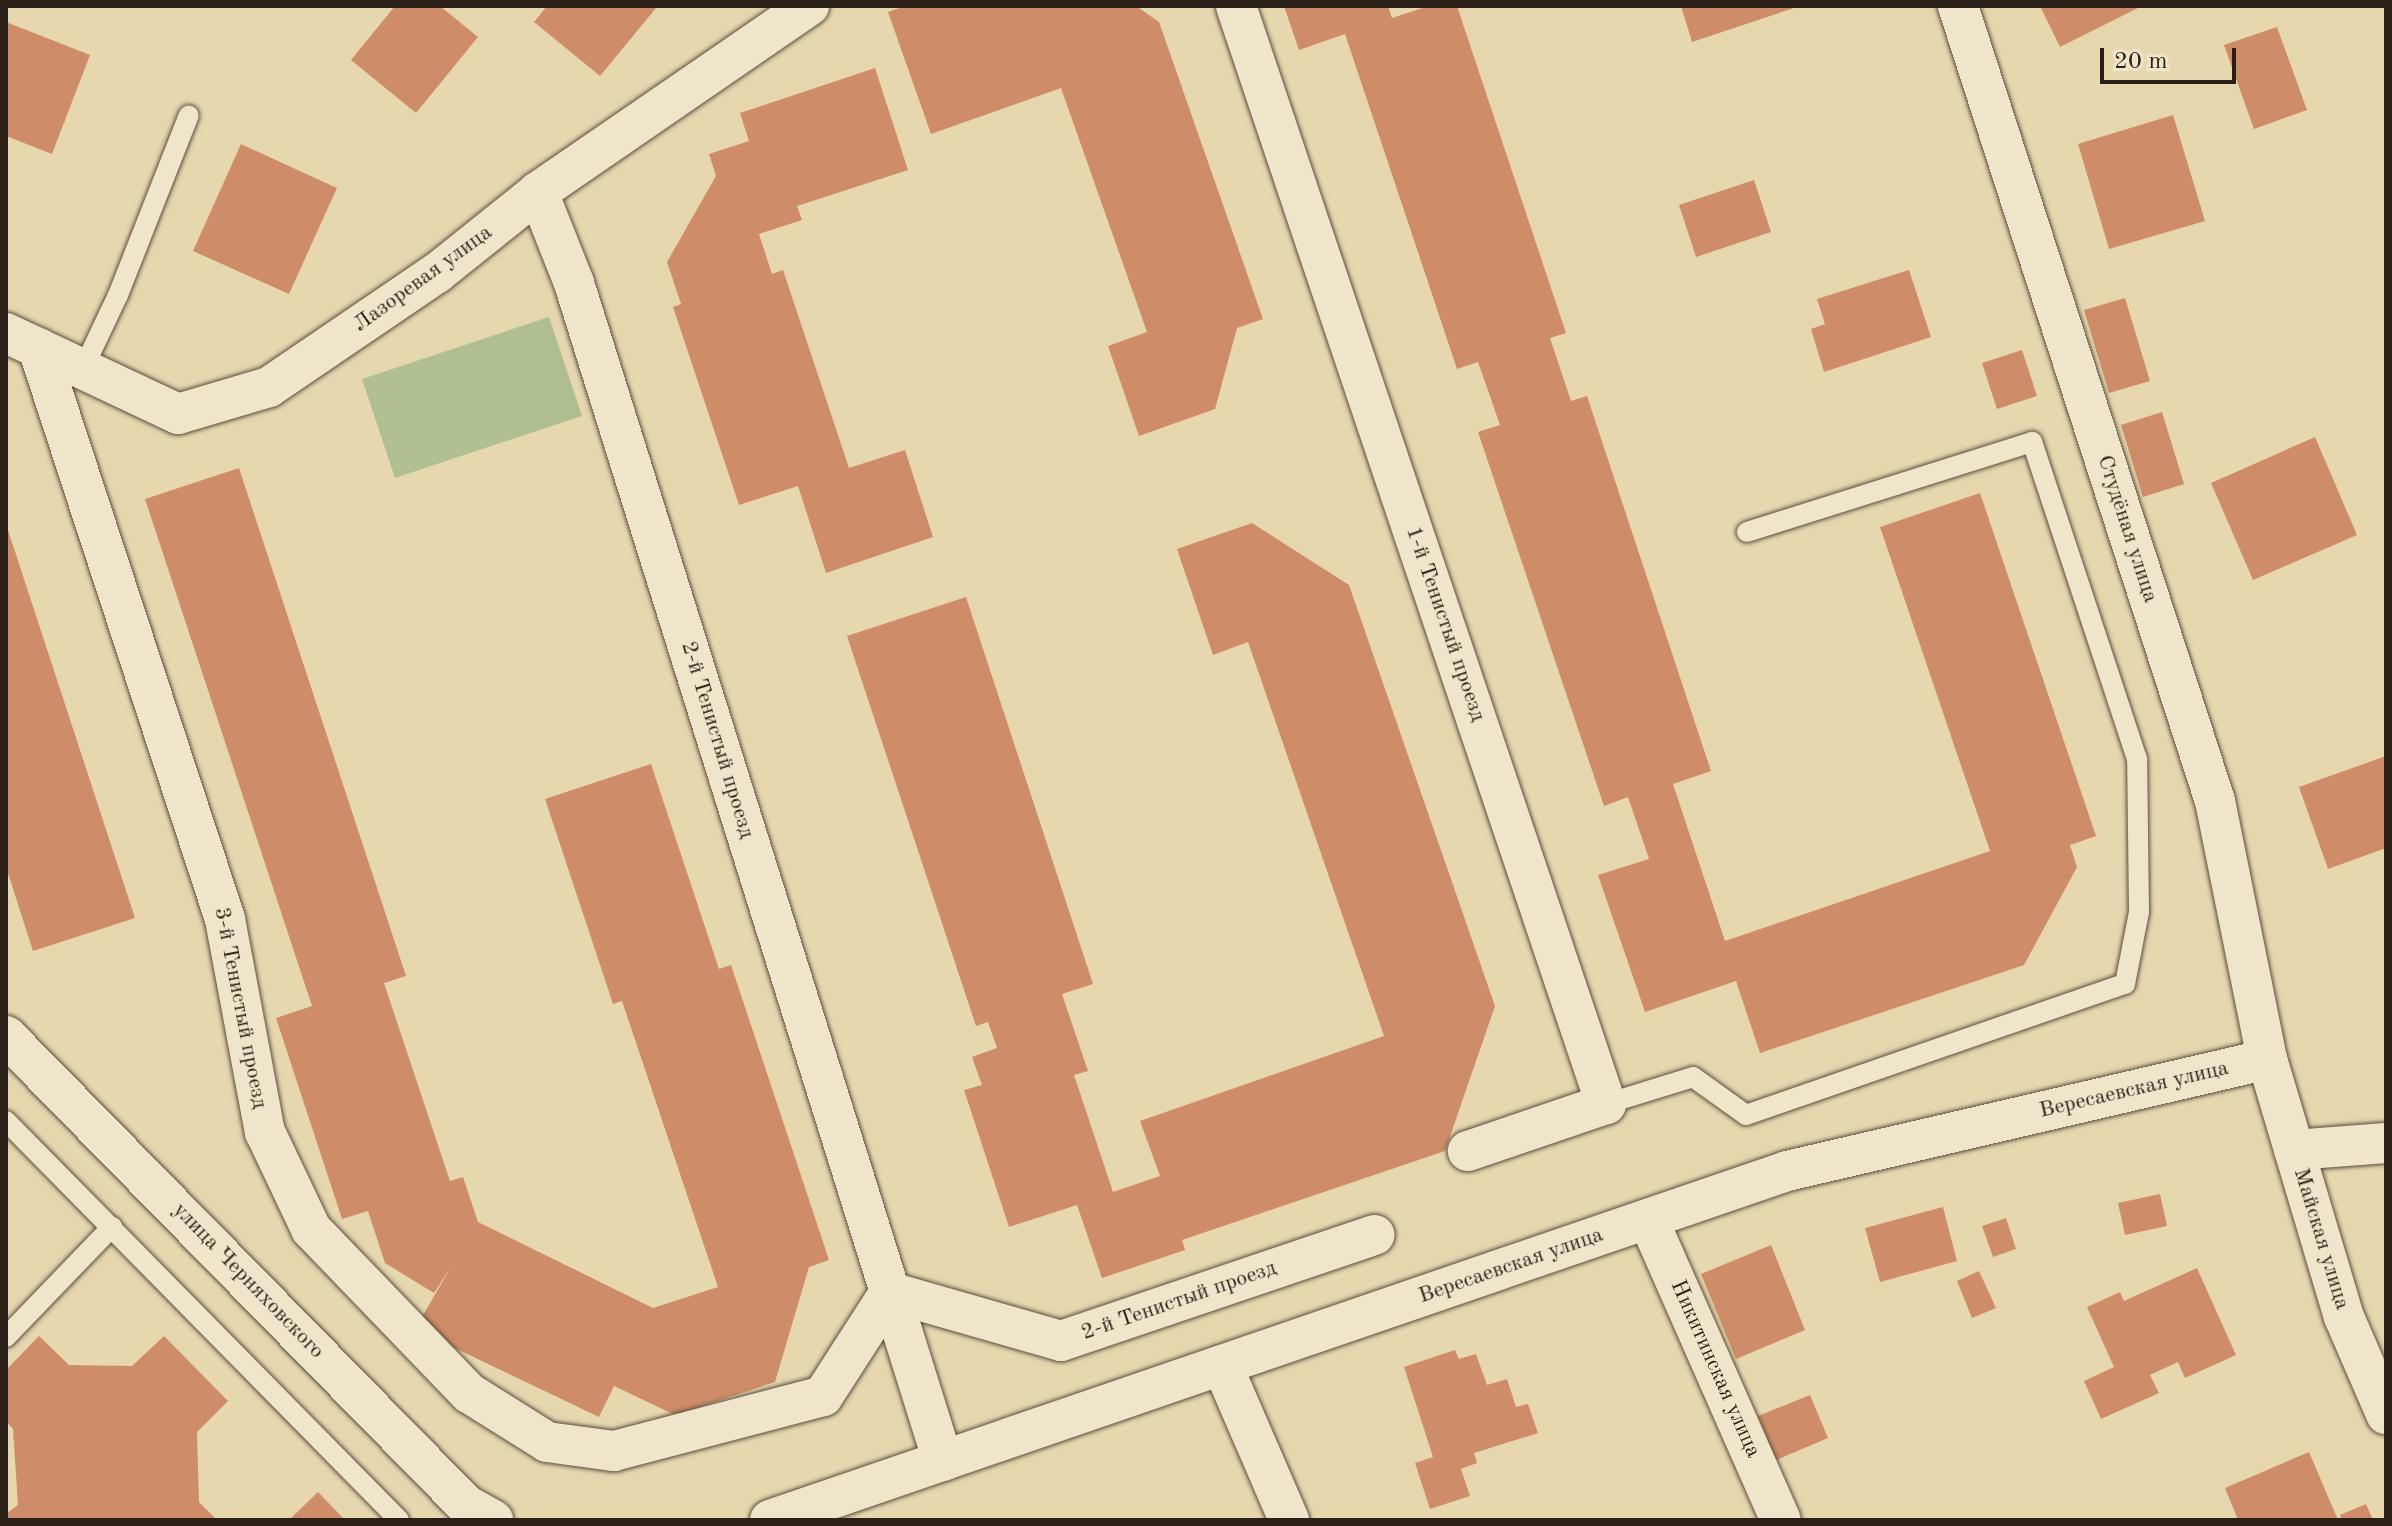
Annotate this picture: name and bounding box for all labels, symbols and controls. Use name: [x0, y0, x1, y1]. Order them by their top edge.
scale bar: [2104, 32, 2240, 82]
text: 20 m: [2114, 50, 2168, 74]
street label: Лазоревая улица: [348, 220, 498, 338]
street label: Студёная улица: [2091, 452, 2163, 606]
street label: 1-й Тенистый проезд: [1399, 523, 1491, 725]
street label: 2-й Тенистый проезд: [674, 638, 760, 842]
street label: 3-й Тенистый проезд: [208, 905, 272, 1111]
street label: Вересаевская улица: [2037, 1055, 2231, 1125]
street label: Майская улица: [2287, 1165, 2355, 1313]
street label: улица Черняховского: [167, 1197, 329, 1365]
street label: Вересаевская улица: [1415, 1222, 1607, 1310]
street label: 2-й Тенистый проезд: [1078, 1255, 1280, 1347]
street label: Никитинская улица: [1664, 1276, 1766, 1462]

